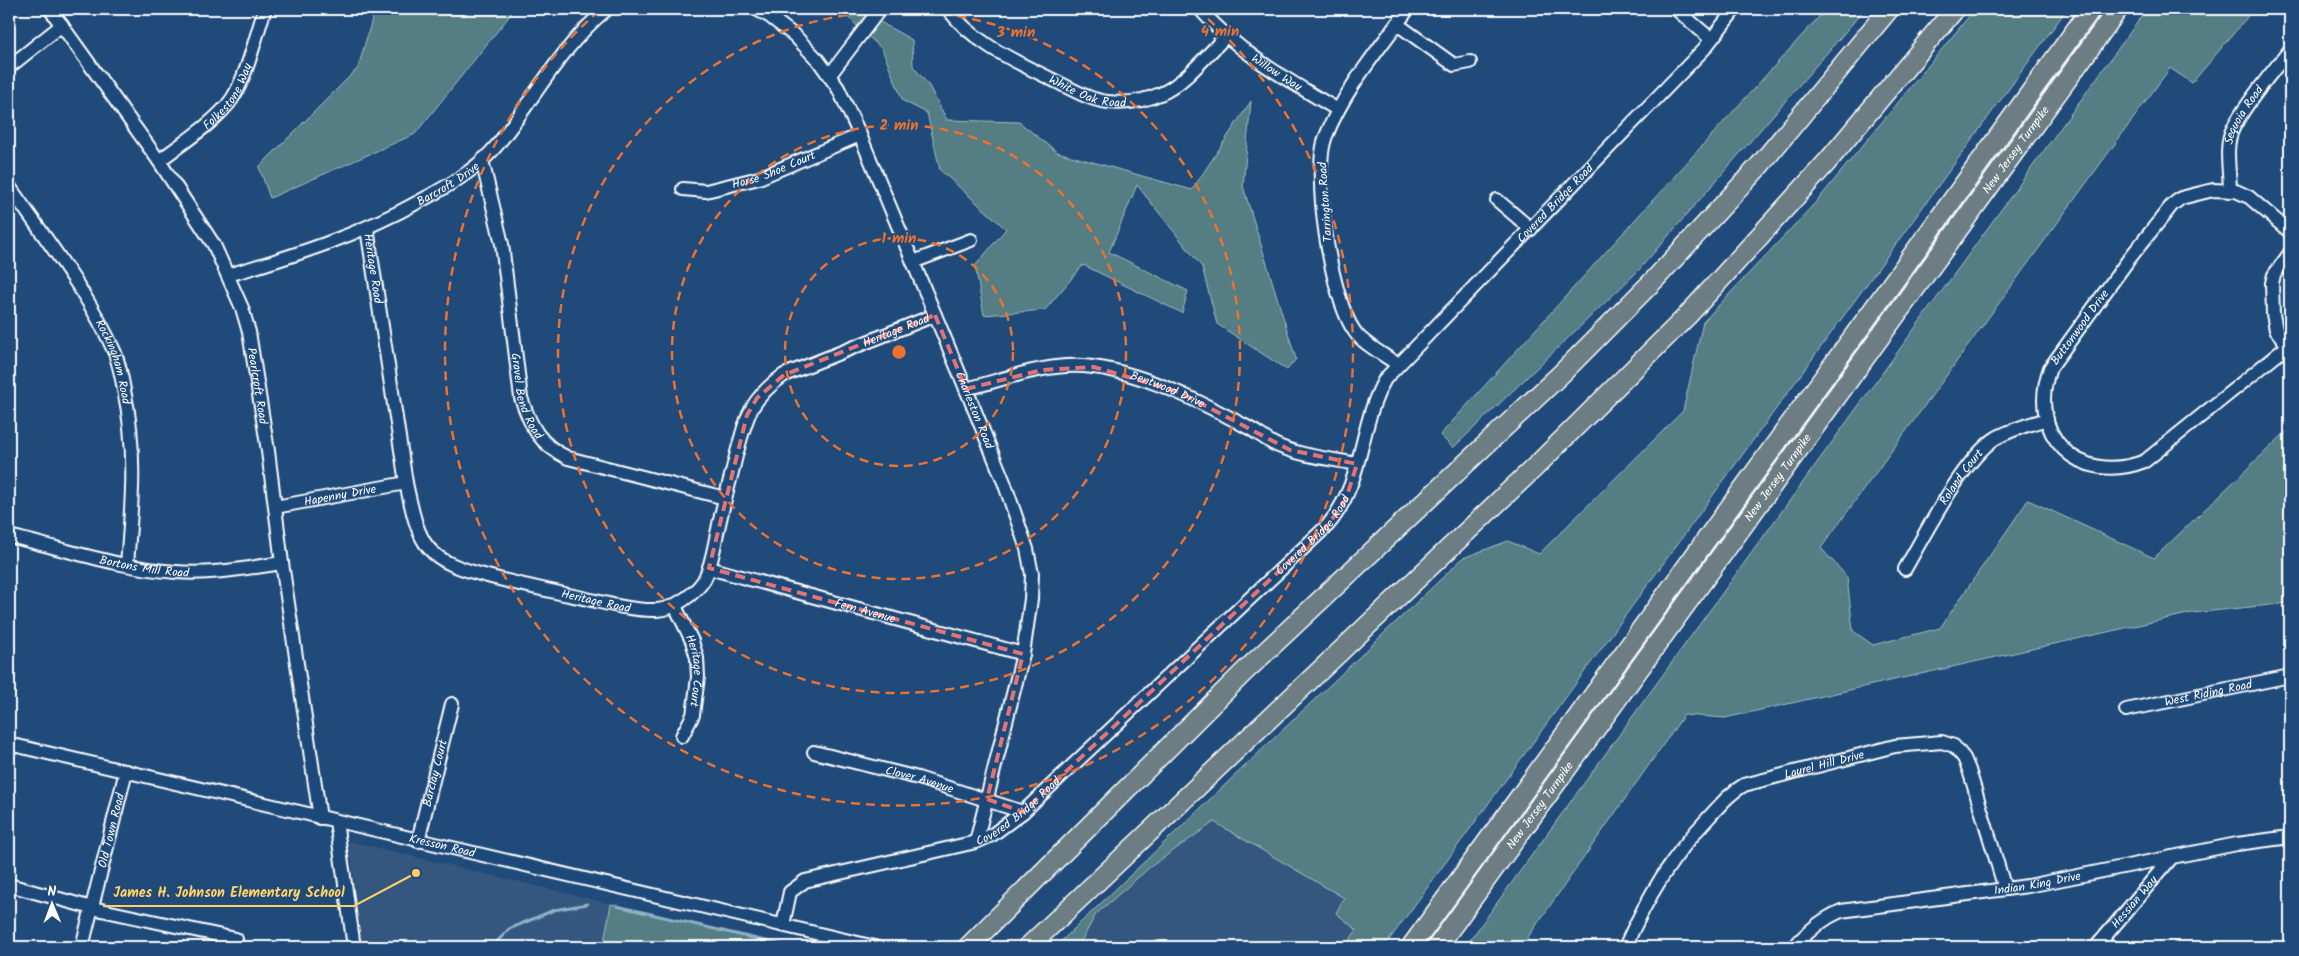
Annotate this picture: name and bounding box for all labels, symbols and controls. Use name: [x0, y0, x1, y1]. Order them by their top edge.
text: 4 min: [1201, 20, 1239, 44]
text: 3 min: [996, 21, 1035, 45]
street label: Willow Way: [1247, 49, 1306, 97]
street label: Folkestone Way: [199, 60, 257, 135]
street label: White Oak Road: [1045, 70, 1127, 113]
street label: Sequoia Road: [2220, 81, 2269, 146]
street label: New Jersey Turnpike: [1978, 102, 2055, 198]
text: 2 min: [879, 114, 919, 138]
street label: Horse Shoe Court: [730, 146, 819, 194]
street label: Barcroft Drive: [413, 157, 484, 211]
street label: Covered Bridge Road: [1512, 159, 1599, 247]
street label: Tarrington Road: [1313, 160, 1338, 243]
text: 1 min: [882, 227, 916, 251]
street label: Heritage Road: [358, 232, 388, 306]
street label: Buttonwood Drive: [2046, 285, 2114, 369]
street label: Heritage Road: [860, 309, 933, 353]
street label: Rockingham Road: [90, 316, 136, 407]
centre of rings: [890, 343, 908, 361]
street label: Pearlcroft Road: [242, 346, 273, 427]
street label: Gravel Bend Road: [506, 352, 548, 444]
street label: Bentwood Drive: [1128, 366, 1208, 414]
street label: Charleston Road: [950, 369, 999, 453]
street label: New Jersey Turnpike: [1740, 430, 1817, 526]
street label: Roland Court: [1935, 444, 1988, 509]
street label: Hapenny Drive: [302, 480, 378, 512]
street label: Covered Bridge Road: [1271, 491, 1356, 580]
street label: Bortons Mill Road: [97, 551, 191, 583]
street label: Heritage Road: [559, 585, 633, 618]
street label: Fern Avenue: [833, 594, 898, 629]
street label: Heritage Court: [680, 631, 707, 708]
street label: West Riding Road: [2163, 675, 2255, 712]
street label: Barclay Court: [418, 737, 453, 809]
street label: Laurel Hill Drive: [1782, 745, 1867, 784]
street label: New Jersey Turnpike: [1502, 757, 1579, 854]
street label: Clover Avenue: [883, 761, 956, 799]
street label: Covered Bridge Road: [973, 772, 1066, 851]
street label: Old Town Road: [93, 790, 130, 870]
street label: Kresson Road: [407, 829, 478, 863]
street label: Indian King Drive: [1993, 867, 2083, 900]
street label: Hessian Way: [2107, 871, 2163, 933]
callout: James H. Johnson Elementary School: [103, 877, 354, 906]
north arrow: [28, 878, 78, 928]
text: N: [47, 881, 57, 903]
text: James H. Johnson Elementary School: [113, 882, 345, 904]

